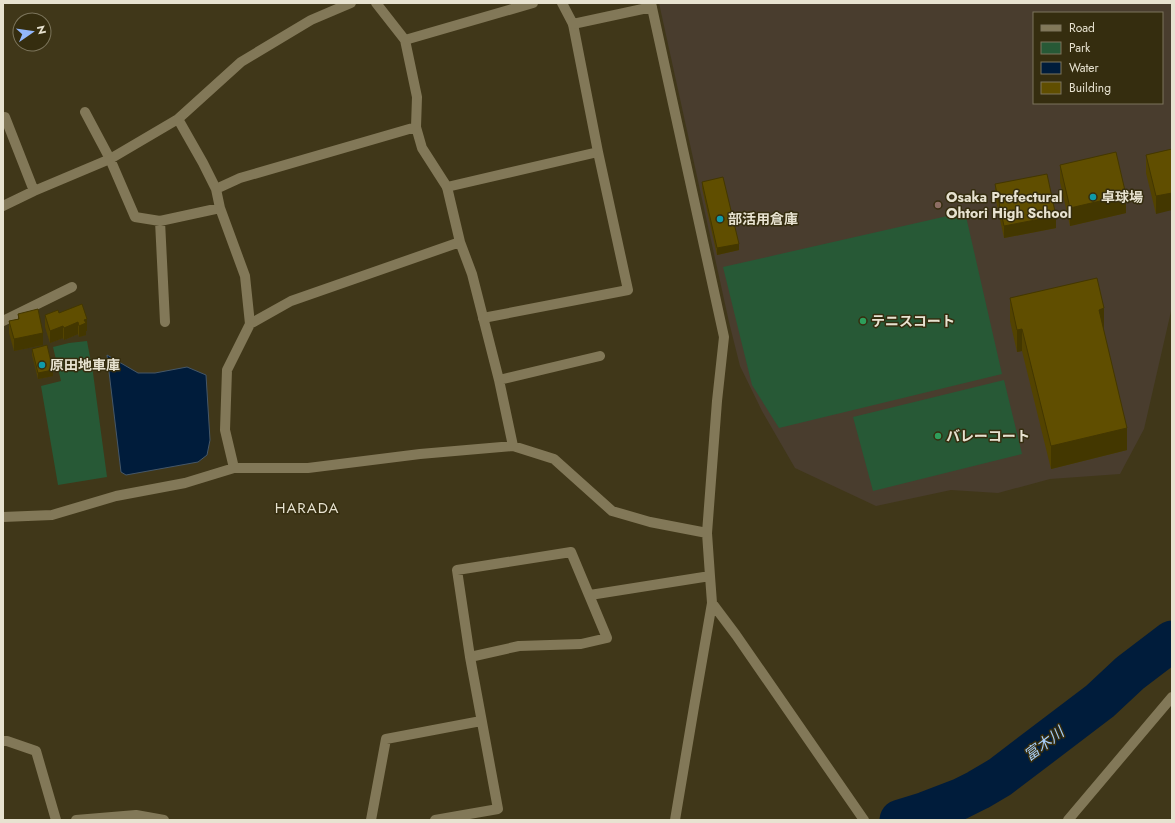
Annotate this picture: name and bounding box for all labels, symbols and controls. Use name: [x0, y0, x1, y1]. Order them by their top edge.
north arrow: [12, 12, 52, 52]
legend: [1033, 12, 1163, 104]
text: Road: [1069, 19, 1095, 37]
text: N: [33, 24, 51, 36]
text: Park: [1069, 39, 1091, 57]
text: Water: [1069, 59, 1100, 77]
text: Building: [1069, 79, 1111, 97]
place label: Osaka Prefectural Ohtori High School: [946, 187, 1072, 223]
place label: 卓球場: [1101, 187, 1143, 207]
marker: 卓球場: [1088, 192, 1098, 202]
marker: Osaka Prefectural Ohtori High School: [933, 200, 943, 210]
place label: 部活用倉庫: [728, 209, 798, 229]
marker: 部活用倉庫: [715, 214, 725, 224]
place label: テニスコート: [871, 311, 955, 331]
marker: テニスコート: [858, 316, 868, 326]
place label: 原田地車庫: [50, 355, 120, 375]
marker: 原田地車庫: [37, 360, 47, 370]
place label: バレーコート: [946, 426, 1030, 446]
marker: バレーコート: [933, 431, 943, 441]
district label: HARADA: [275, 497, 339, 519]
water label: 富木川: [1019, 720, 1070, 766]

